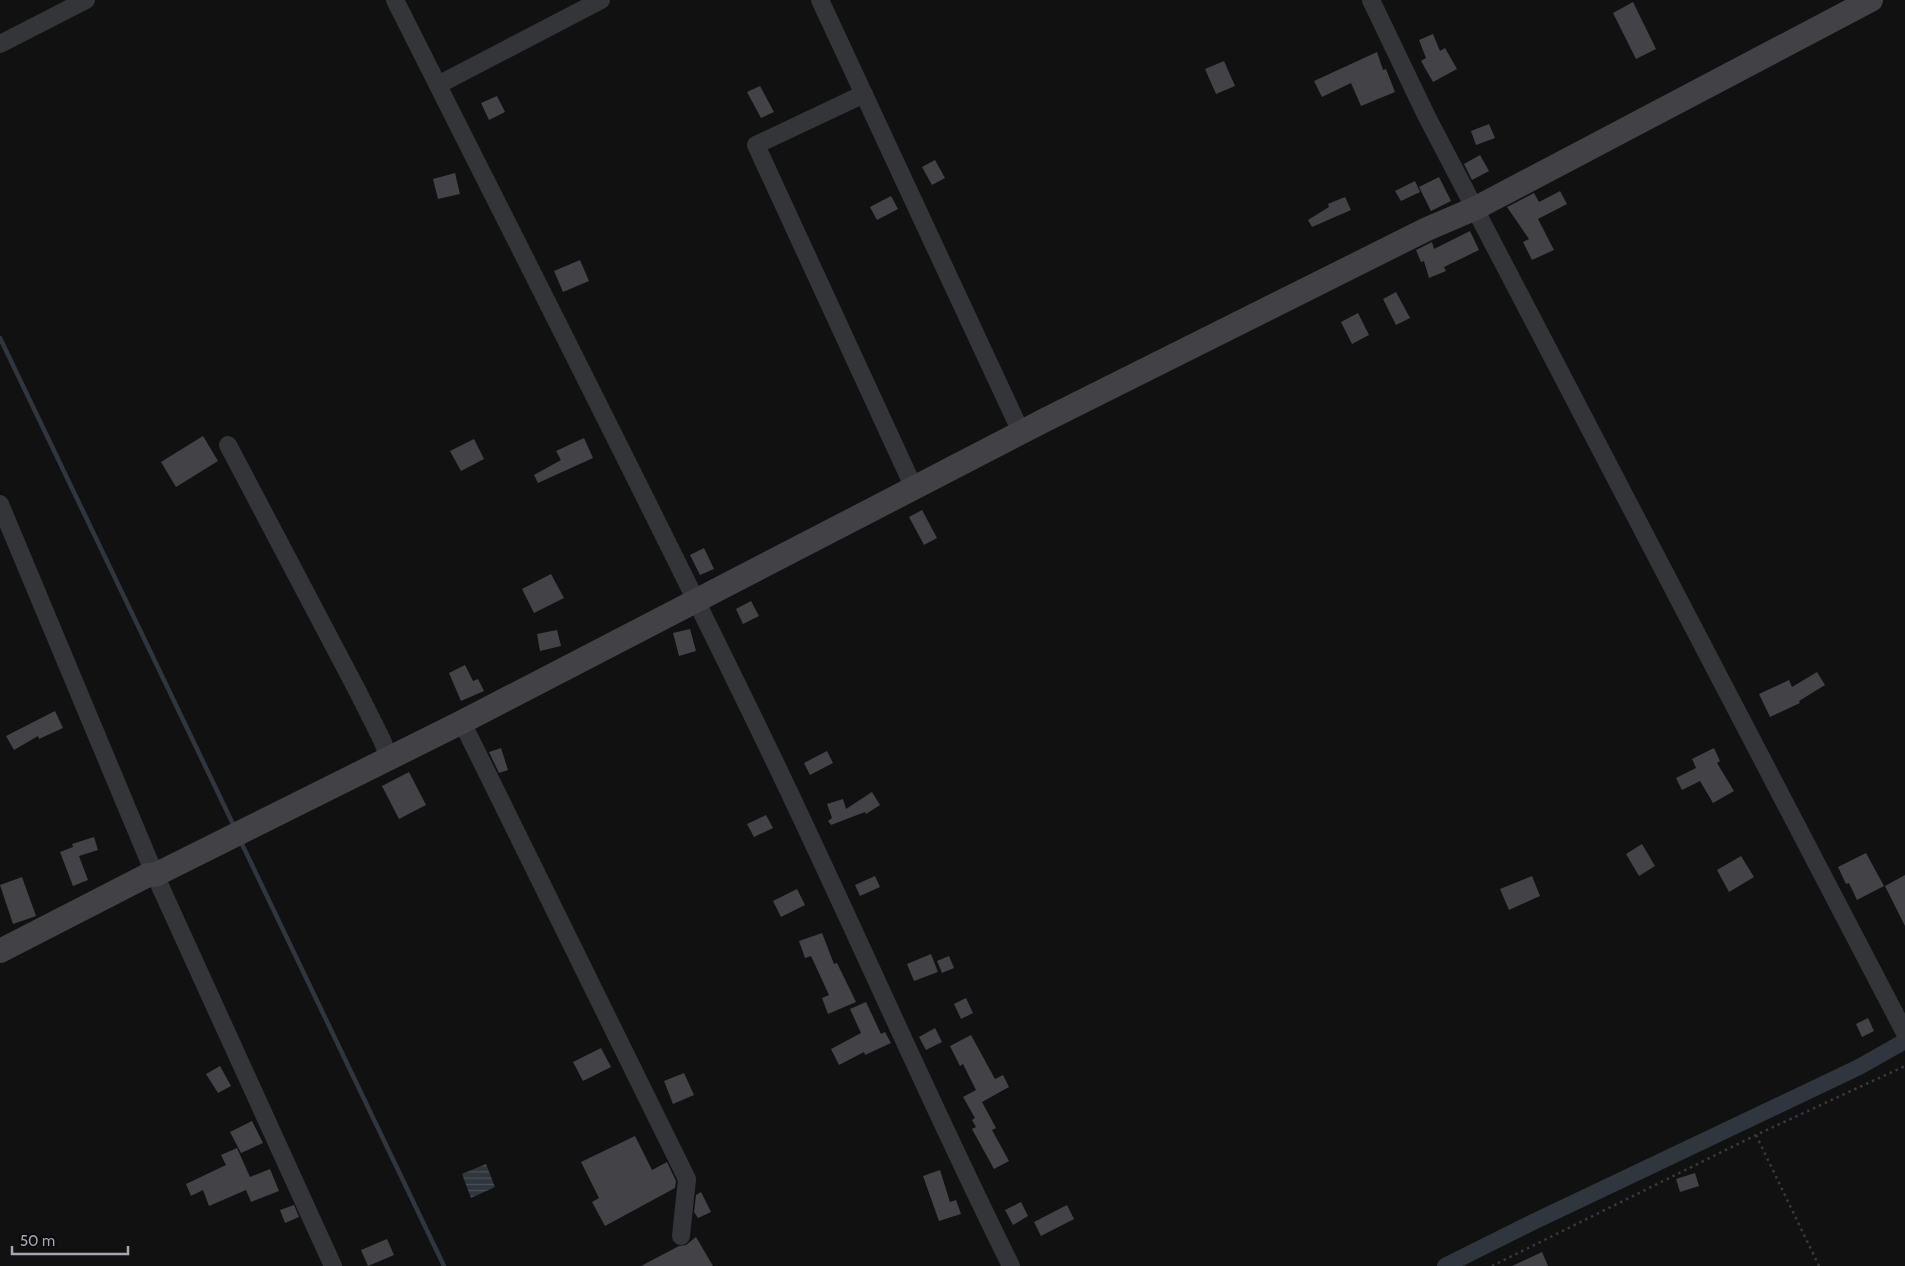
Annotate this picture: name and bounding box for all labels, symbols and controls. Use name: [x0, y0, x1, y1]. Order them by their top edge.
scale bar: [12, 1224, 129, 1256]
text: 50 m: [20, 1232, 55, 1250]

